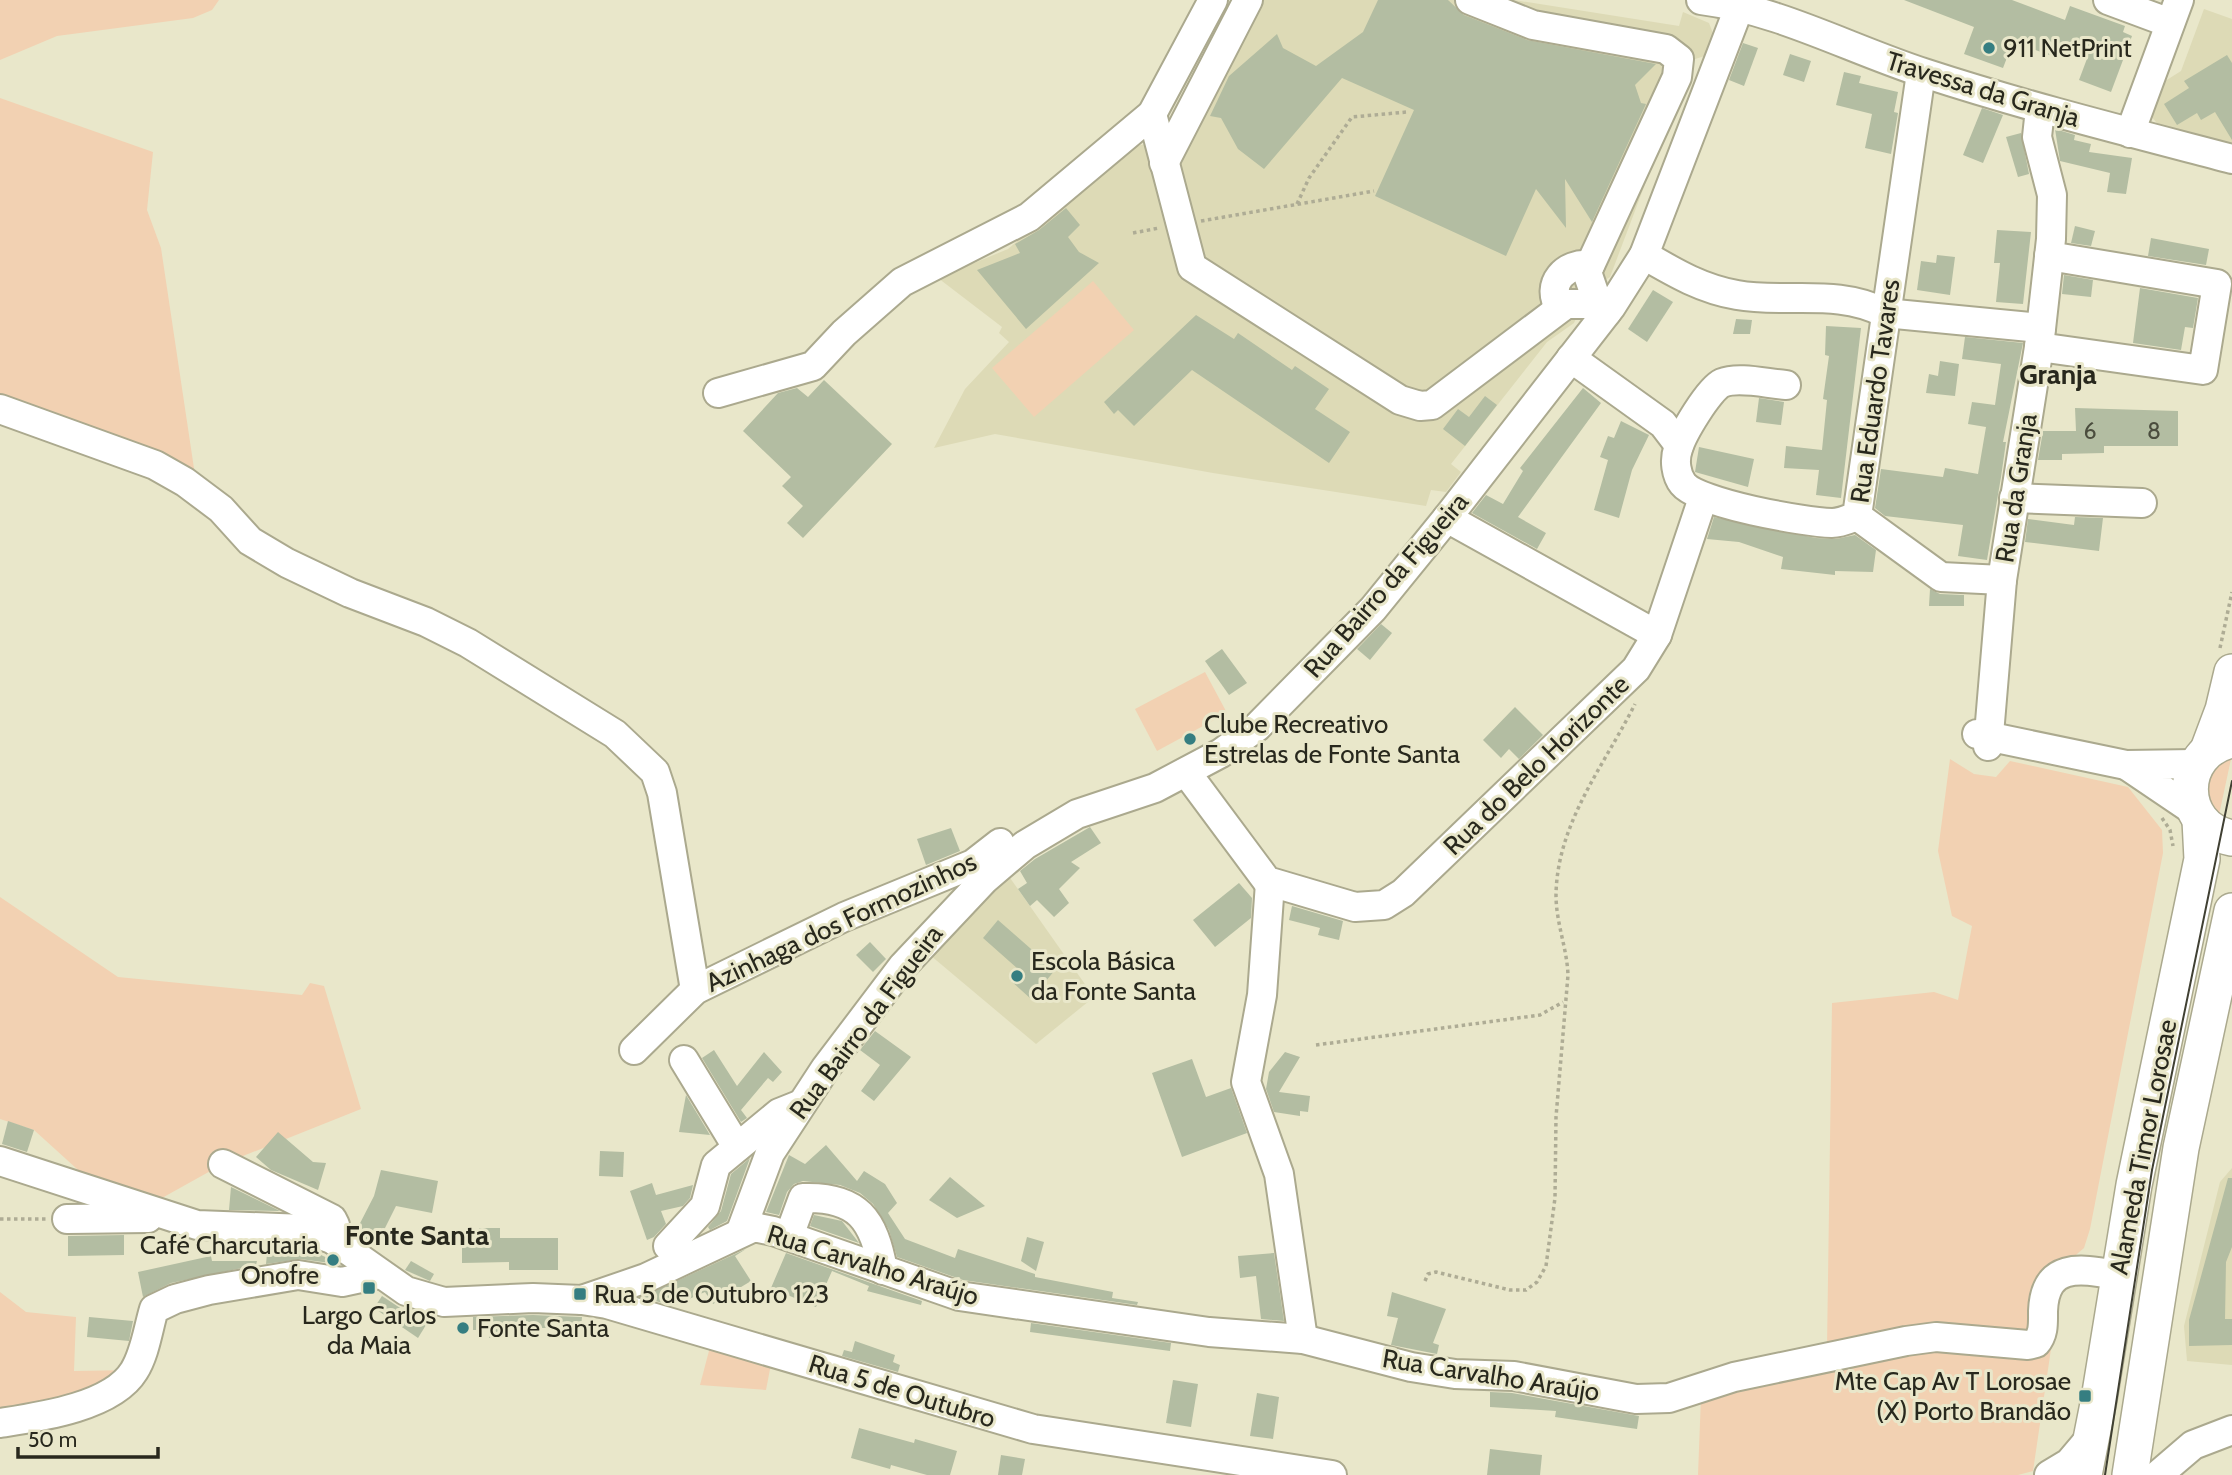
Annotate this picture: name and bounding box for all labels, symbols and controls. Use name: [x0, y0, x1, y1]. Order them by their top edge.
place label: 911 NetPrint: [2003, 32, 2132, 64]
marker: 911 NetPrint: [1981, 40, 1997, 56]
street label: Travessa da Granja: [1882, 44, 2084, 134]
street label: Rua Eduardo Tavares: [1843, 277, 1907, 505]
district label: Granja: [2019, 357, 2097, 391]
street label: Rua da Granja: [1988, 411, 2044, 565]
house number: 6: [2083, 417, 2097, 445]
house number: 8: [2147, 417, 2161, 445]
street label: Rua Bairro da Figueira: [1297, 486, 1475, 684]
street label: Rua do Belo Horizonte: [1437, 668, 1635, 862]
place label: Clube Recreativo Estrelas de Fonte Santa: [1204, 708, 1460, 770]
marker: Clube Recreativo Estrelas de Fonte Santa: [1182, 731, 1198, 747]
street label: Azinhaga dos Formozinhos: [701, 845, 982, 999]
street label: Rua Bairro da Figueira: [783, 918, 950, 1125]
place label: Escola Básica da Fonte Santa: [1031, 945, 1196, 1007]
marker: Escola Básica da Fonte Santa: [1009, 968, 1025, 984]
street label: Alameda Timor Lorosae: [2103, 1017, 2183, 1277]
district label: Fonte Santa: [345, 1218, 489, 1252]
street label: Rua Carvalho Araújo: [763, 1218, 983, 1312]
place label: Café Charcutaria Onofre: [140, 1229, 320, 1291]
marker: Café Charcutaria Onofre: [325, 1252, 341, 1268]
place label: Rua 5 de Outubro 123: [594, 1278, 829, 1310]
marker: Largo Carlos da Maia: [361, 1280, 377, 1296]
marker: Rua 5 de Outubro 123: [572, 1286, 588, 1302]
place label: Largo Carlos da Maia: [302, 1299, 436, 1361]
place label: Fonte Santa: [477, 1312, 610, 1344]
marker: Fonte Santa: [455, 1320, 471, 1336]
street label: Rua Carvalho Araújo: [1380, 1342, 1602, 1408]
street label: Rua 5 de Outubro: [805, 1347, 999, 1435]
place label: Mte Cap Av T Lorosae (X) Porto Brandão: [1835, 1365, 2071, 1427]
marker: Mte Cap Av T Lorosae (X) Porto Brandão: [2077, 1388, 2093, 1404]
scale bar: [18, 1416, 158, 1460]
text: 50 m: [28, 1427, 77, 1452]

